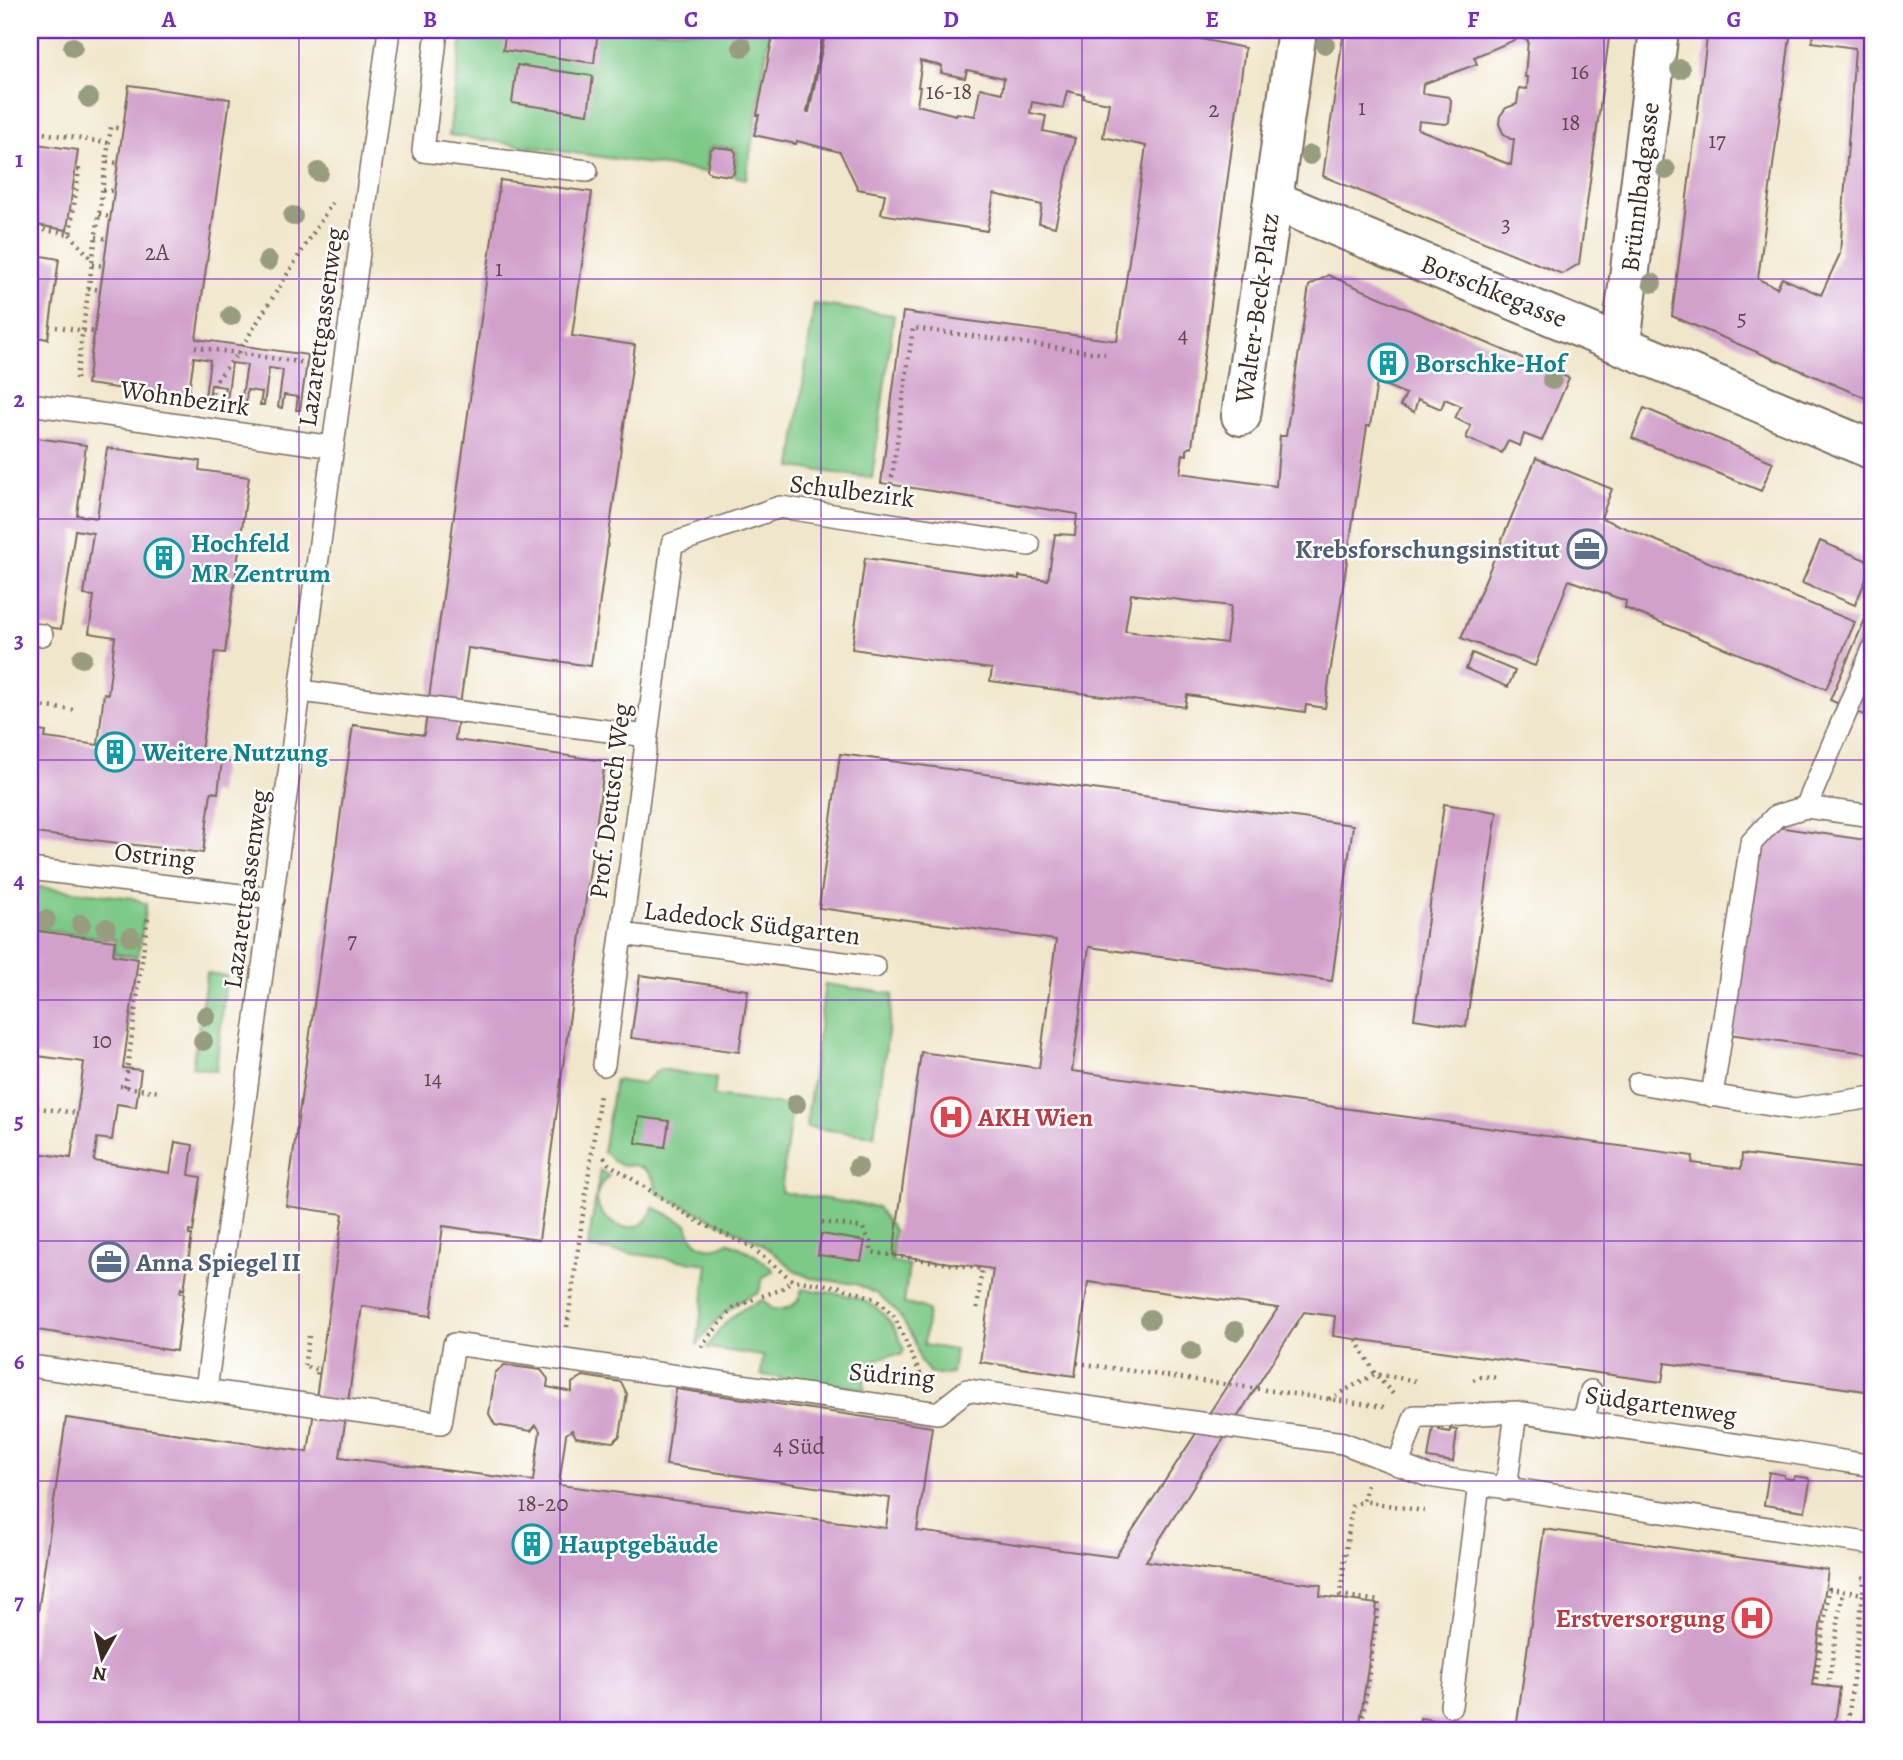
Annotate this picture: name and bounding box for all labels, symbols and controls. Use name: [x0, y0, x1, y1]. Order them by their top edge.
text: A: [161, 4, 177, 35]
text: B: [423, 4, 437, 35]
text: C: [684, 4, 698, 35]
text: D: [943, 4, 959, 35]
text: E: [1205, 4, 1219, 35]
text: F: [1467, 4, 1480, 35]
text: G: [1726, 4, 1742, 35]
house number: 16: [1571, 56, 1589, 87]
house number: 16-18: [926, 76, 972, 107]
house number: 1: [1358, 92, 1366, 123]
house number: 2: [1209, 94, 1220, 125]
street label: Brünnlbadgasse: [1612, 100, 1668, 274]
house number: 18: [1561, 107, 1581, 138]
house number: 17: [1708, 125, 1726, 156]
text: 1: [15, 144, 23, 175]
house number: 3: [1501, 209, 1511, 240]
street label: Walter-Beck-Platz: [1226, 211, 1288, 406]
street label: Lazarettgassenweg: [290, 225, 352, 429]
house number: 2A: [145, 237, 170, 268]
street label: Borschkegasse: [1416, 246, 1572, 336]
house number: 1: [495, 253, 503, 284]
house number: 5: [1737, 303, 1747, 334]
house number: 4: [1178, 319, 1188, 350]
building icon: Borschke-Hof: [1367, 342, 1409, 384]
place label: Borschke-Hof: [1415, 346, 1570, 381]
street label: Wohnbezirk: [117, 371, 252, 424]
text: 2: [13, 384, 25, 415]
street label: Schulbezirk: [788, 466, 917, 516]
place label: Hochfeld MR Zentrum: [191, 526, 331, 591]
office icon: Krebsforschungsinstitut: [1566, 528, 1608, 570]
place label: Krebsforschungsinstitut: [1295, 532, 1560, 567]
building icon: Hochfeld MR Zentrum: [143, 537, 185, 579]
text: 3: [14, 625, 24, 656]
street label: Prof. Deutsch Weg: [581, 701, 639, 901]
building icon: Weitere Nutzung: [94, 731, 136, 773]
place label: Weitere Nutzung: [141, 735, 329, 770]
street label: Lazarettgassenweg: [215, 787, 277, 991]
street label: Ostring: [112, 834, 198, 878]
text: 4: [14, 865, 25, 896]
street label: Ladedock Südgarten: [642, 892, 862, 954]
house number: 7: [347, 925, 357, 956]
house number: 10: [92, 1025, 112, 1056]
house number: 14: [424, 1063, 442, 1094]
hospital icon: AKH Wien: [930, 1096, 972, 1138]
place label: AKH Wien: [977, 1100, 1094, 1135]
text: 5: [14, 1105, 24, 1136]
office icon: Anna Spiegel II: [88, 1241, 130, 1283]
place label: Anna Spiegel II: [135, 1245, 301, 1280]
text: 6: [14, 1346, 25, 1377]
street label: Südring: [847, 1354, 937, 1396]
street label: Südgartenweg: [1583, 1377, 1739, 1433]
house number: 4 Süd: [773, 1431, 826, 1462]
house number: 18-20: [518, 1488, 568, 1519]
building icon: Hauptgebäude: [511, 1523, 553, 1565]
place label: Hauptgebäude: [559, 1527, 718, 1562]
text: 7: [14, 1586, 24, 1617]
hospital icon: Erstversorgung: [1731, 1597, 1773, 1639]
place label: Erstversorgung: [1556, 1601, 1726, 1636]
north arrow: [66, 1624, 136, 1694]
text: N: [91, 1660, 108, 1688]

